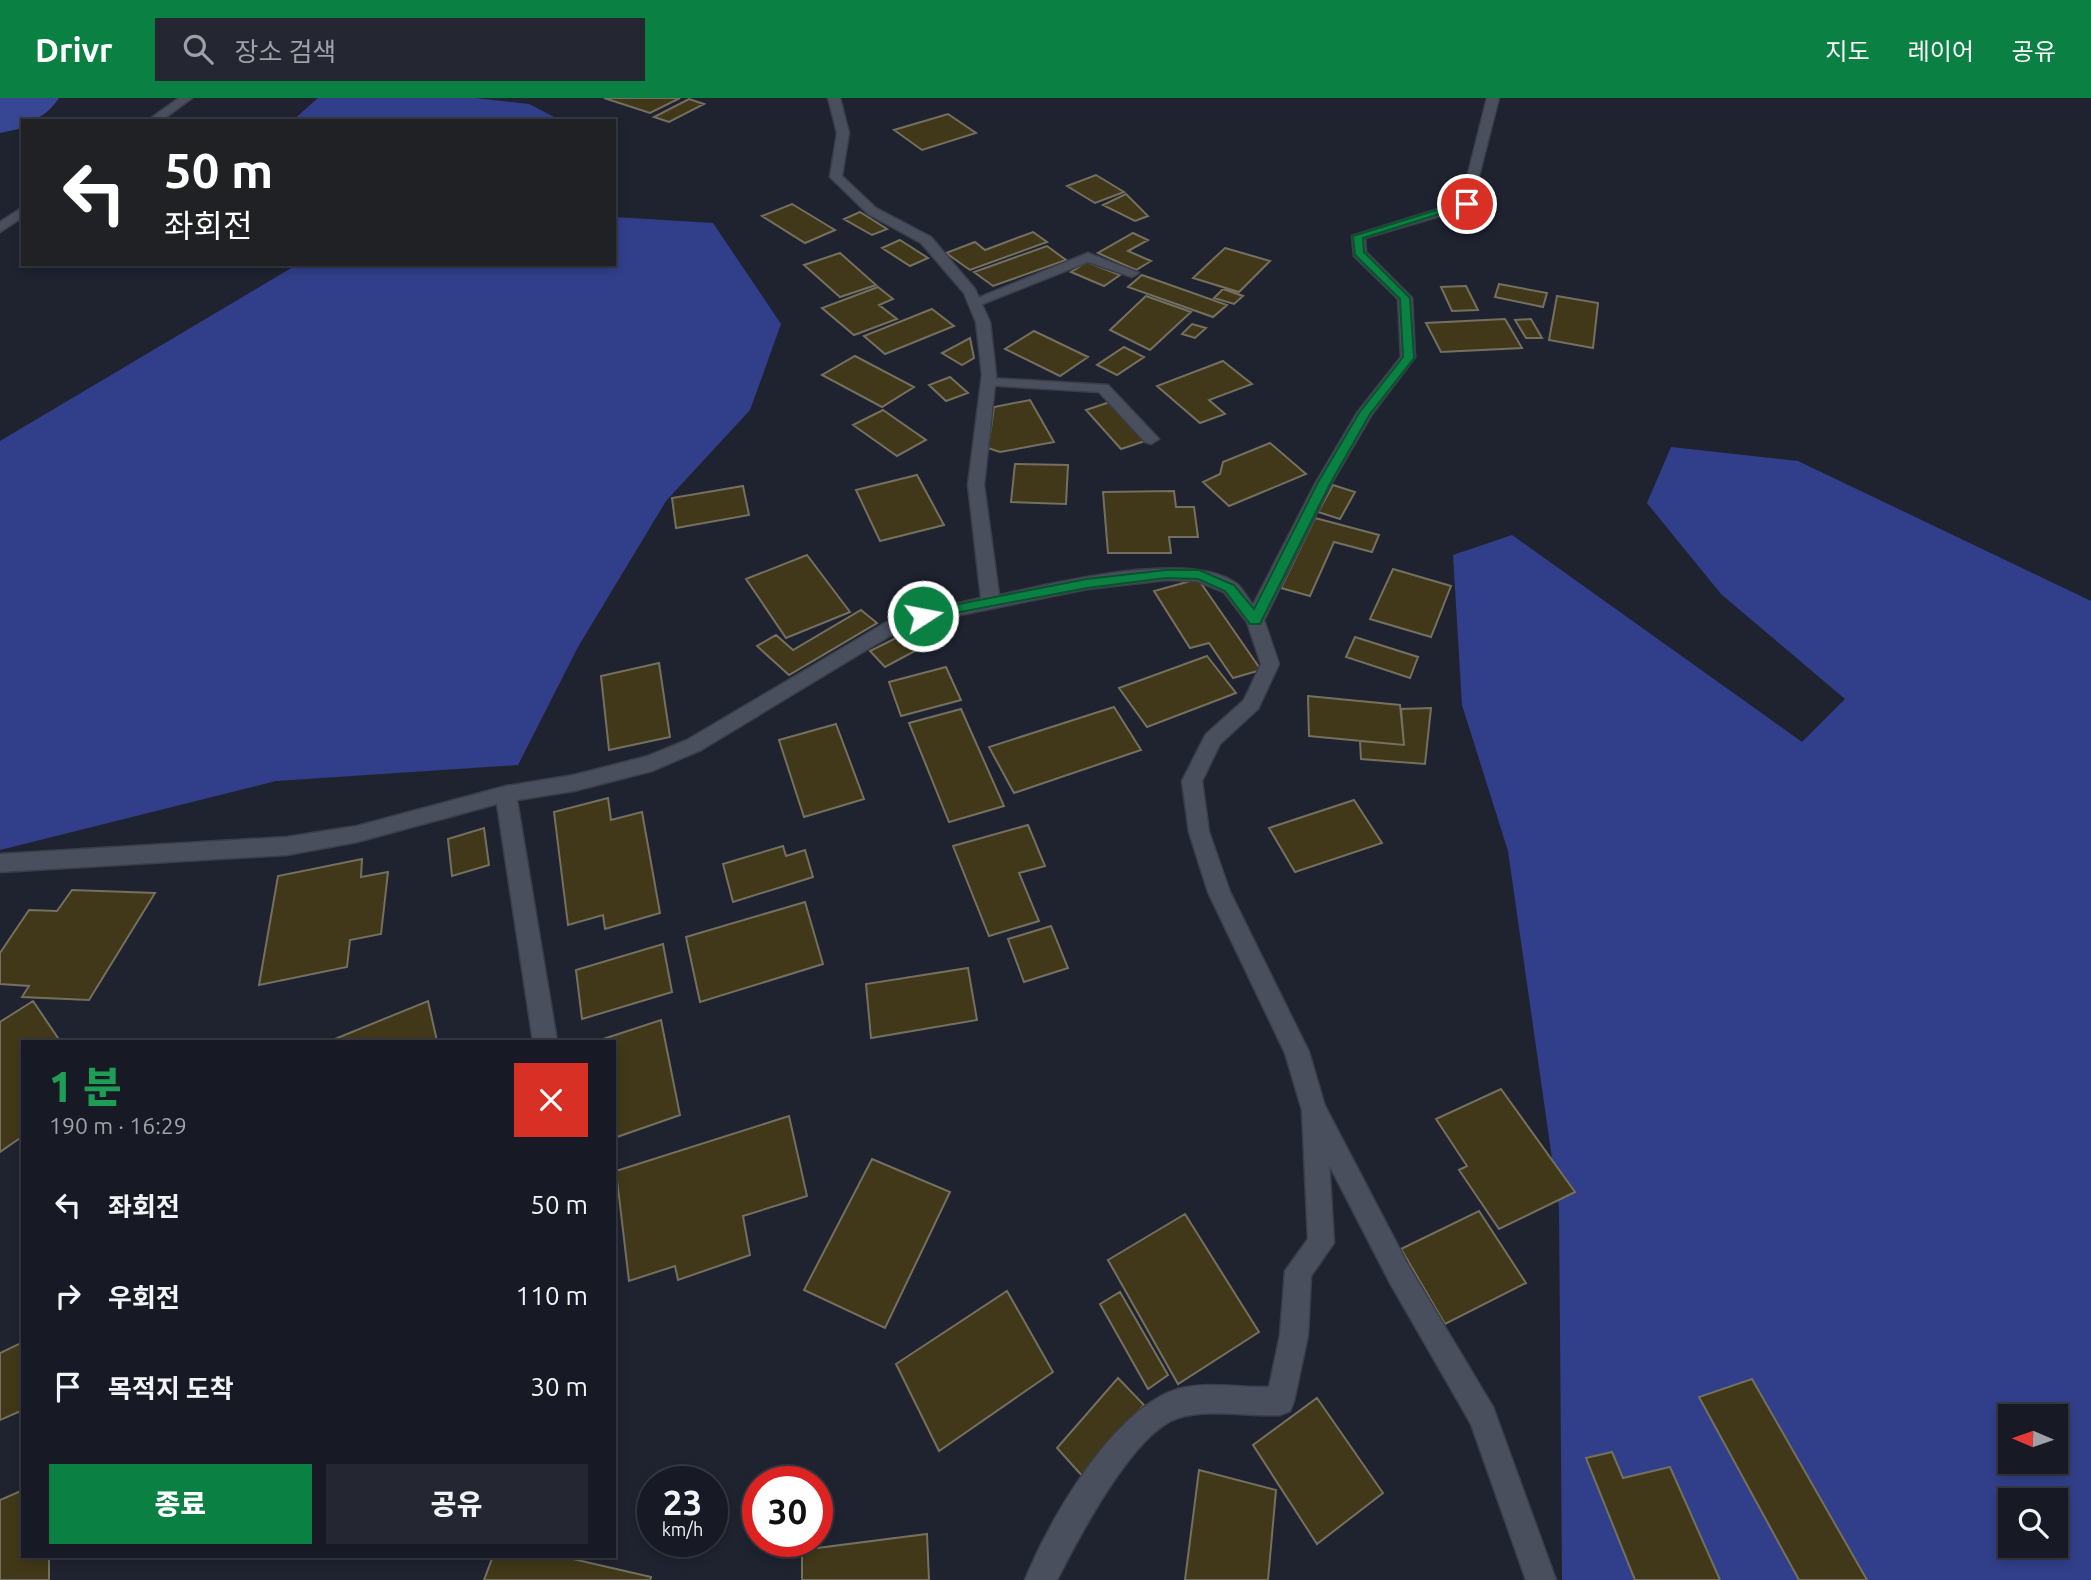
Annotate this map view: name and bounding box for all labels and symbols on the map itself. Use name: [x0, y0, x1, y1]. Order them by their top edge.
pin: [1437, 174, 1497, 234]
position arrow: [886, 579, 960, 653]
north arrow: [1998, 1404, 2068, 1474]
speed limit sign: 30: [742, 1466, 833, 1557]

